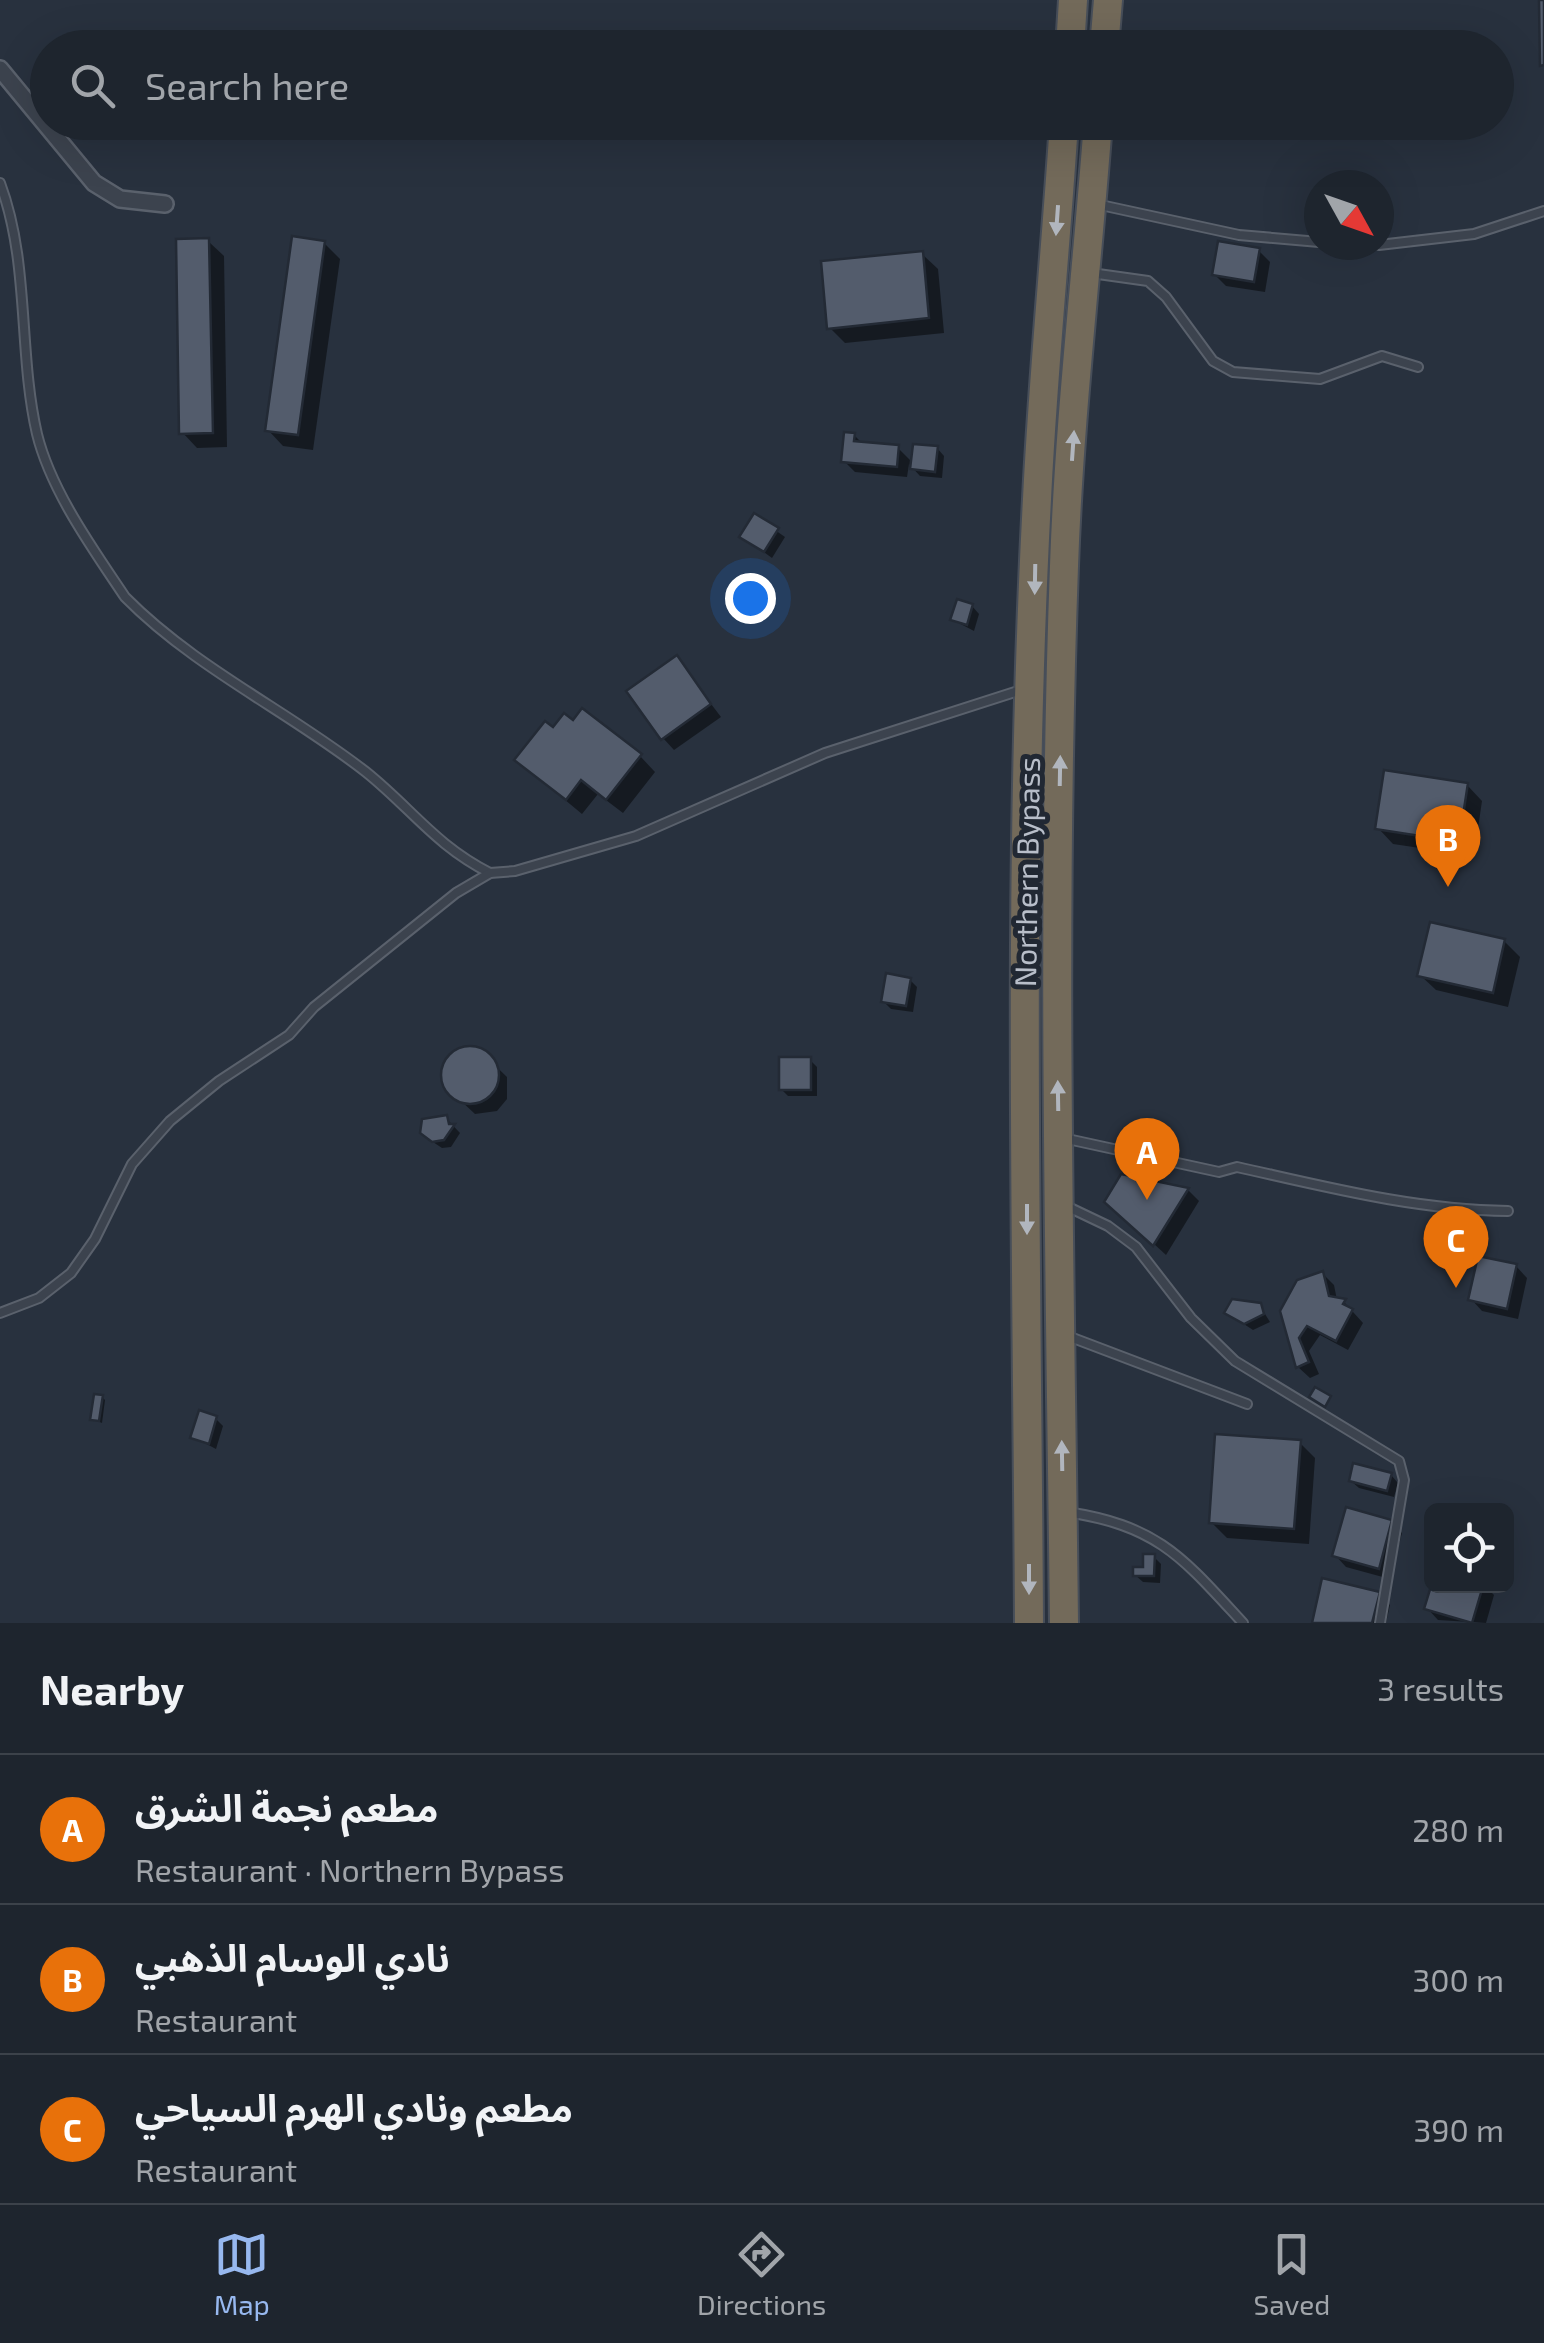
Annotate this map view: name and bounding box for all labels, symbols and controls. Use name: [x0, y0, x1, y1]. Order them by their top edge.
search box: [30, 30, 1514, 140]
icon: search: [65, 58, 120, 113]
text: Search here: [145, 62, 349, 108]
north arrow: [1304, 170, 1394, 260]
one-way arrow: [1049, 204, 1065, 236]
one-way arrow: [1065, 430, 1081, 461]
one-way arrow: [1026, 563, 1042, 595]
your location: [725, 573, 776, 624]
one-way arrow: [1052, 754, 1068, 786]
street label: Northern Bypass: [1006, 757, 1046, 987]
pin: B: [1416, 804, 1480, 887]
one-way arrow: [1050, 1079, 1066, 1111]
pin: A: [1114, 1118, 1180, 1200]
one-way arrow: [1019, 1203, 1035, 1235]
pin: C: [1424, 1206, 1488, 1288]
one-way arrow: [1054, 1439, 1070, 1471]
map controls: [1424, 1503, 1514, 1593]
button: locate: [1424, 1503, 1514, 1593]
one-way arrow: [1021, 1563, 1037, 1595]
text: Nearby: [40, 1663, 184, 1713]
text: 3 results: [1377, 1669, 1504, 1707]
text: مطعم نجمة الشرق: [135, 1784, 438, 1830]
text: A: [62, 1810, 83, 1848]
text: 280 m: [1412, 1810, 1504, 1848]
text: Restaurant · Northern Bypass: [135, 1850, 565, 1888]
text: نادي الوسام الذهبي: [135, 1934, 450, 1980]
text: B: [62, 1960, 83, 1998]
text: 300 m: [1412, 1960, 1504, 1998]
text: Restaurant: [135, 2000, 297, 2038]
text: مطعم ونادي الهرم السياحي: [135, 2084, 573, 2130]
text: C: [63, 2110, 82, 2148]
text: 390 m: [1413, 2110, 1504, 2148]
text: Restaurant: [135, 2150, 297, 2188]
tab: Map: [214, 2227, 270, 2321]
tab: Directions: [697, 2227, 826, 2321]
tab: Saved: [1254, 2227, 1330, 2321]

